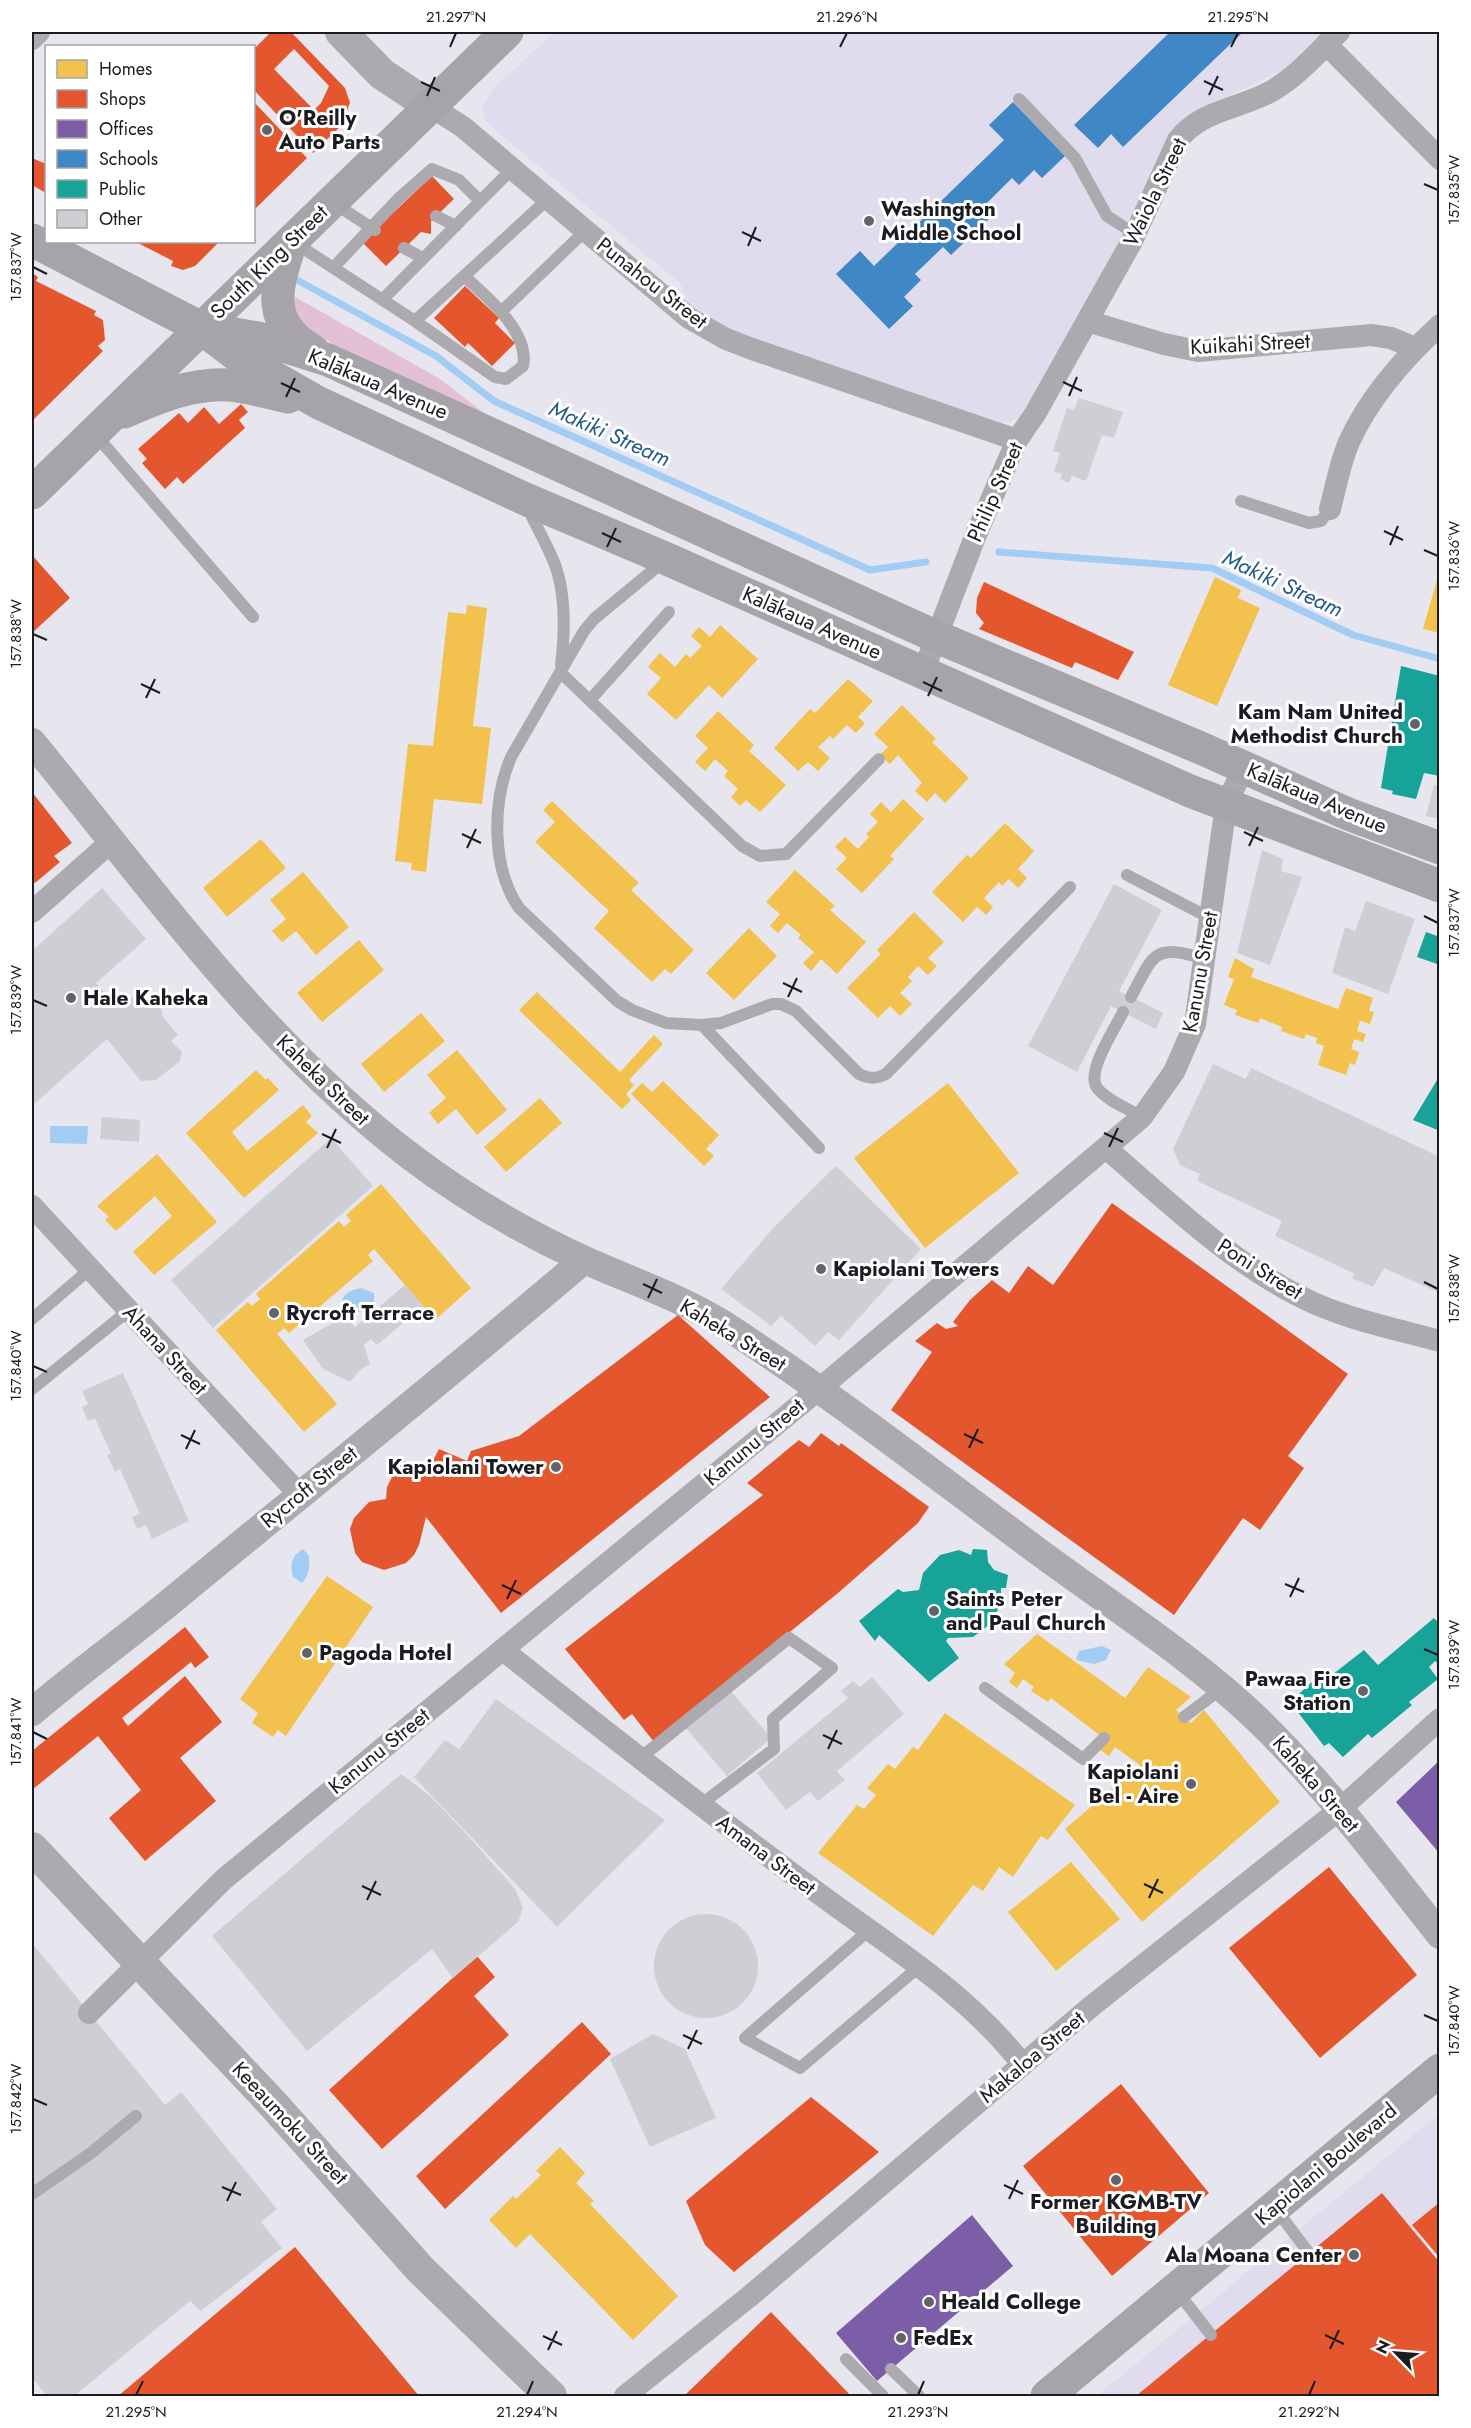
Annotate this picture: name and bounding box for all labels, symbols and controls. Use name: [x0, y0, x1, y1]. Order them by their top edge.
text: 21.297°N: [426, 6, 486, 28]
text: 21.296°N: [816, 6, 878, 28]
text: 21.295°N: [1207, 6, 1269, 28]
legend: [45, 45, 255, 243]
text: Homes: [99, 56, 152, 82]
text: Shops: [99, 86, 146, 112]
place label: O'Reilly Auto Parts: [278, 103, 381, 157]
text: Offices: [99, 116, 153, 142]
marker: O'Reilly Auto Parts: [260, 123, 274, 137]
street label: Waiola Street: [1116, 133, 1194, 251]
text: Schools: [99, 146, 158, 172]
text: 157.835°W: [1443, 155, 1465, 225]
text: Public: [99, 176, 146, 202]
place label: Washington Middle School: [881, 194, 1021, 248]
street label: South King Street: [204, 198, 334, 326]
text: Other: [99, 206, 143, 232]
marker: Washington Middle School: [862, 214, 876, 228]
street label: Punahou Street: [590, 230, 714, 336]
text: 157.837°W: [5, 232, 27, 302]
street label: Kuikahi Street: [1189, 326, 1311, 362]
street label: Kalākaua Avenue: [303, 341, 453, 427]
water label: Makiki Stream: [544, 392, 676, 474]
street label: Philip Street: [960, 437, 1030, 547]
text: 157.836°W: [1443, 521, 1465, 591]
water label: Makiki Stream: [1218, 541, 1348, 625]
street label: Kalākaua Avenue: [738, 579, 886, 667]
text: 157.838°W: [5, 599, 27, 669]
place label: Kam Nam United Methodist Church: [1231, 697, 1403, 751]
marker: Kam Nam United Methodist Church: [1408, 717, 1422, 731]
street label: Kalākaua Avenue: [1242, 755, 1392, 841]
text: 157.837°W: [1443, 888, 1465, 958]
street label: Kanunu Street: [1175, 909, 1225, 1035]
text: 157.839°W: [5, 965, 27, 1035]
place label: Hale Kaheka: [83, 983, 208, 1013]
marker: Hale Kaheka: [64, 991, 78, 1005]
street label: Kaheka Street: [270, 1028, 376, 1132]
street label: Poni Street: [1212, 1231, 1308, 1307]
place label: Kapiolani Towers: [833, 1254, 999, 1284]
text: 157.838°W: [1443, 1254, 1465, 1324]
marker: Kapiolani Towers: [814, 1262, 828, 1276]
street label: Kaheka Street: [674, 1291, 792, 1379]
place label: Rycroft Terrace: [286, 1298, 434, 1328]
street label: Ahana Street: [116, 1299, 214, 1401]
marker: Rycroft Terrace: [267, 1306, 281, 1320]
text: 157.840°W: [5, 1330, 27, 1402]
street label: Kanunu Street: [697, 1391, 811, 1493]
street label: Rycroft Street: [254, 1439, 364, 1535]
place label: Kapiolani Tower: [388, 1452, 544, 1482]
marker: Kapiolani Tower: [549, 1460, 563, 1474]
place label: Saints Peter and Paul Church: [946, 1584, 1106, 1638]
marker: Saints Peter and Paul Church: [927, 1604, 941, 1618]
text: 157.839°W: [1443, 1620, 1465, 1690]
place label: Pagoda Hotel: [319, 1638, 452, 1668]
marker: Pagoda Hotel: [300, 1646, 314, 1660]
place label: Pawaa Fire Station: [1245, 1664, 1351, 1718]
marker: Pawaa Fire Station: [1356, 1684, 1370, 1698]
text: 157.841°W: [5, 1697, 27, 1766]
street label: Kanunu Street: [322, 1701, 436, 1801]
street label: Kaheka Street: [1265, 1729, 1367, 1839]
place label: Kapiolani Bel - Aire: [1087, 1757, 1179, 1811]
marker: Kapiolani Bel - Aire: [1184, 1777, 1198, 1791]
street label: Amana Street: [710, 1808, 822, 1902]
text: 157.840°W: [1443, 1985, 1465, 2057]
street label: Makaloa Street: [973, 2004, 1091, 2110]
street label: Keeaumoku Street: [225, 2055, 355, 2191]
text: 157.842°W: [5, 2064, 27, 2134]
street label: Kapiolani Boulevard: [1249, 2096, 1403, 2232]
marker: Former KGMB-TV Building: [1109, 2173, 1123, 2187]
place label: Former KGMB-TV Building: [1030, 2187, 1203, 2241]
place label: Ala Moana Center: [1164, 2240, 1342, 2270]
marker: Ala Moana Center: [1347, 2248, 1361, 2262]
place label: Heald College: [941, 2287, 1081, 2317]
marker: Heald College: [922, 2295, 936, 2309]
place label: FedEx: [913, 2323, 974, 2353]
north arrow: [1366, 2323, 1426, 2383]
marker: FedEx: [894, 2331, 908, 2345]
text: N: [1370, 2336, 1396, 2357]
text: 21.295°N: [105, 2401, 167, 2423]
text: 21.294°N: [496, 2401, 558, 2423]
text: 21.293°N: [888, 2401, 948, 2423]
text: 21.292°N: [1278, 2401, 1340, 2423]

